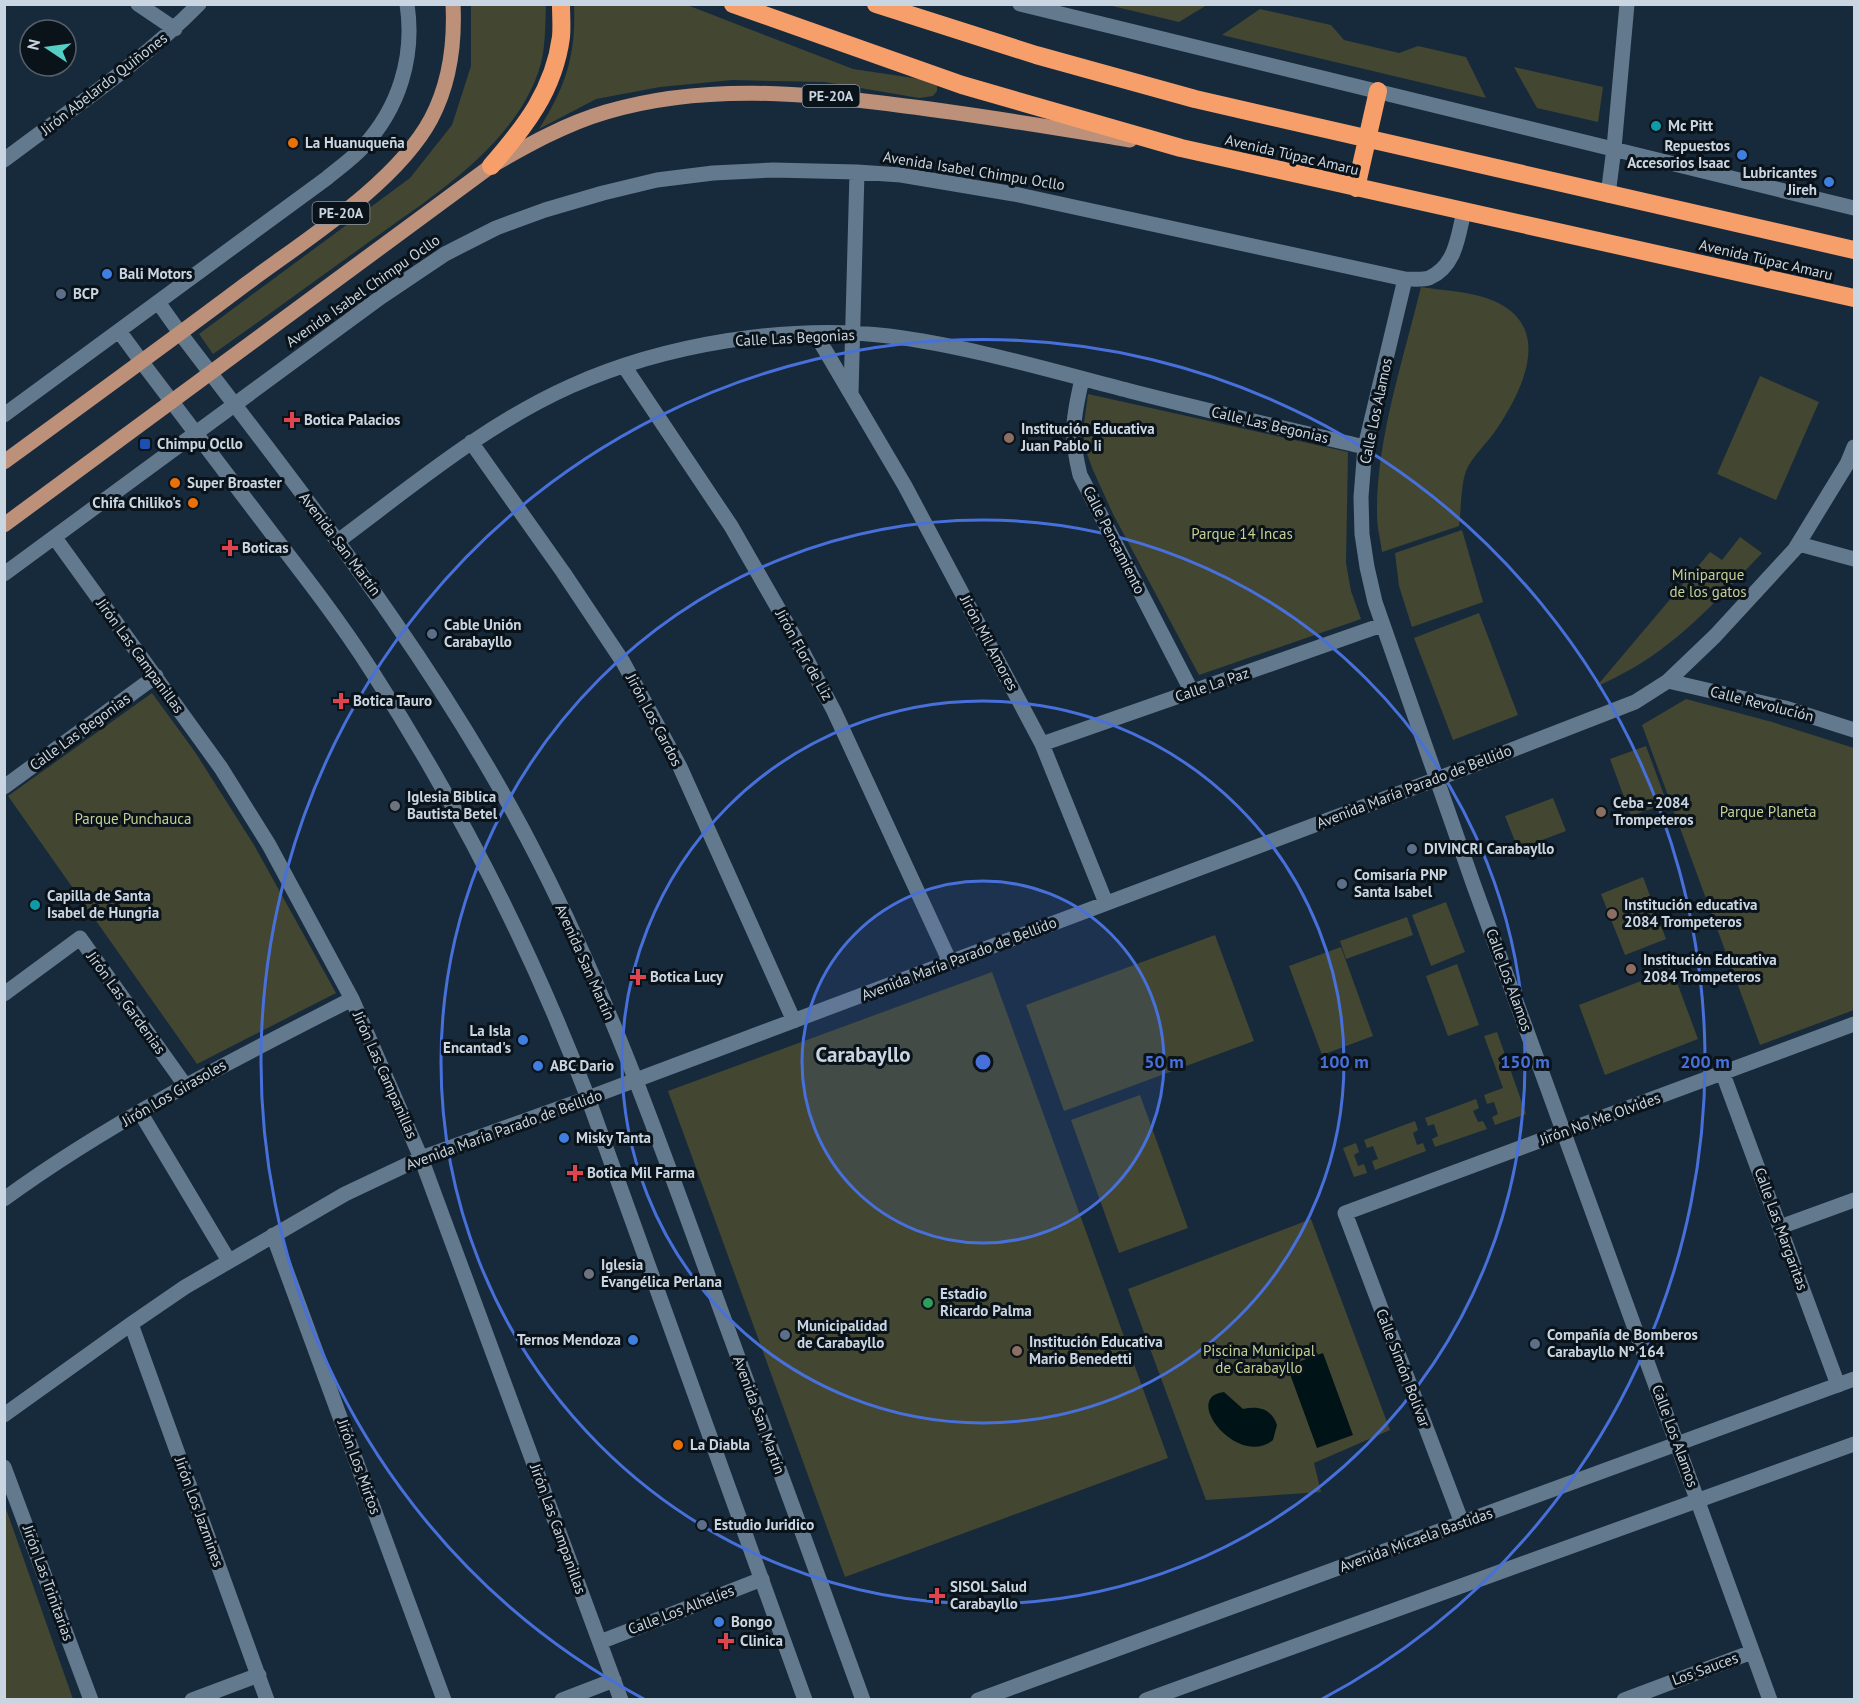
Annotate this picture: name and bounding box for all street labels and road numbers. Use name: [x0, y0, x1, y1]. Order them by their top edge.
street label: Jirón Abelardo Quiñones: [36, 28, 171, 140]
road number: PE-20A: [802, 85, 860, 107]
street label: Avenida Túpac Amaru: [1223, 130, 1361, 179]
street label: Avenida Isabel Chimpu Ocllo: [882, 147, 1066, 194]
road number: PE-20A: [312, 202, 370, 224]
street label: Avenida Isabel Chimpu Ocllo: [282, 230, 443, 351]
street label: Avenida Túpac Amaru: [1697, 235, 1835, 284]
street label: Calle Las Begonias: [735, 325, 855, 350]
street label: Calle Los Alamos: [1355, 356, 1396, 466]
street label: Calle Las Begonias: [1210, 402, 1331, 447]
street label: Calle Pensamiento: [1079, 483, 1150, 597]
street label: Avenida San Martín: [295, 488, 385, 599]
street label: Jirón Mil Amores: [956, 591, 1023, 694]
street label: Jirón Las Campanillas: [92, 594, 188, 717]
street label: Jirón Flor de Liz: [771, 605, 837, 704]
street label: Calle La Paz: [1172, 663, 1251, 706]
street label: Jirón Los Cardos: [622, 669, 687, 769]
street label: Calle Revolución: [1708, 681, 1816, 726]
street label: Calle Las Begonias: [26, 689, 134, 774]
street label: Avenida María Parado de Bellido: [1314, 740, 1514, 833]
street label: Avenida San Martín: [551, 901, 619, 1023]
street label: Avenida María Parado de Bellido: [859, 912, 1059, 1005]
street label: Calle Los Alamos: [1482, 926, 1537, 1034]
street label: Jirón Las Gardenias: [82, 947, 170, 1058]
street label: Jirón Las Campanillas: [348, 1007, 422, 1141]
street label: Jirón Los Girasoles: [117, 1055, 229, 1131]
street label: Avenida María Parado de Bellido: [403, 1085, 605, 1174]
street label: Jirón No Me Olvides: [1536, 1088, 1663, 1150]
street label: Calle Las Margaritas: [1750, 1165, 1812, 1293]
street label: Calle Simón Bolívar: [1372, 1306, 1435, 1430]
street label: Avenida San Martín: [729, 1353, 790, 1477]
street label: Calle Los Alamos: [1648, 1382, 1703, 1490]
street label: Jirón Los Mirtos: [333, 1416, 385, 1517]
street label: Jirón Los Jazmines: [170, 1453, 228, 1569]
street label: Jirón Las Campanillas: [526, 1460, 591, 1597]
street label: Avenida Micaela Bastidas: [1337, 1503, 1495, 1576]
street label: Jirón Las Trinitarias: [18, 1521, 78, 1643]
street label: Calle Los Alhelíes: [625, 1581, 737, 1639]
street label: Los Sauces: [1669, 1648, 1741, 1689]

